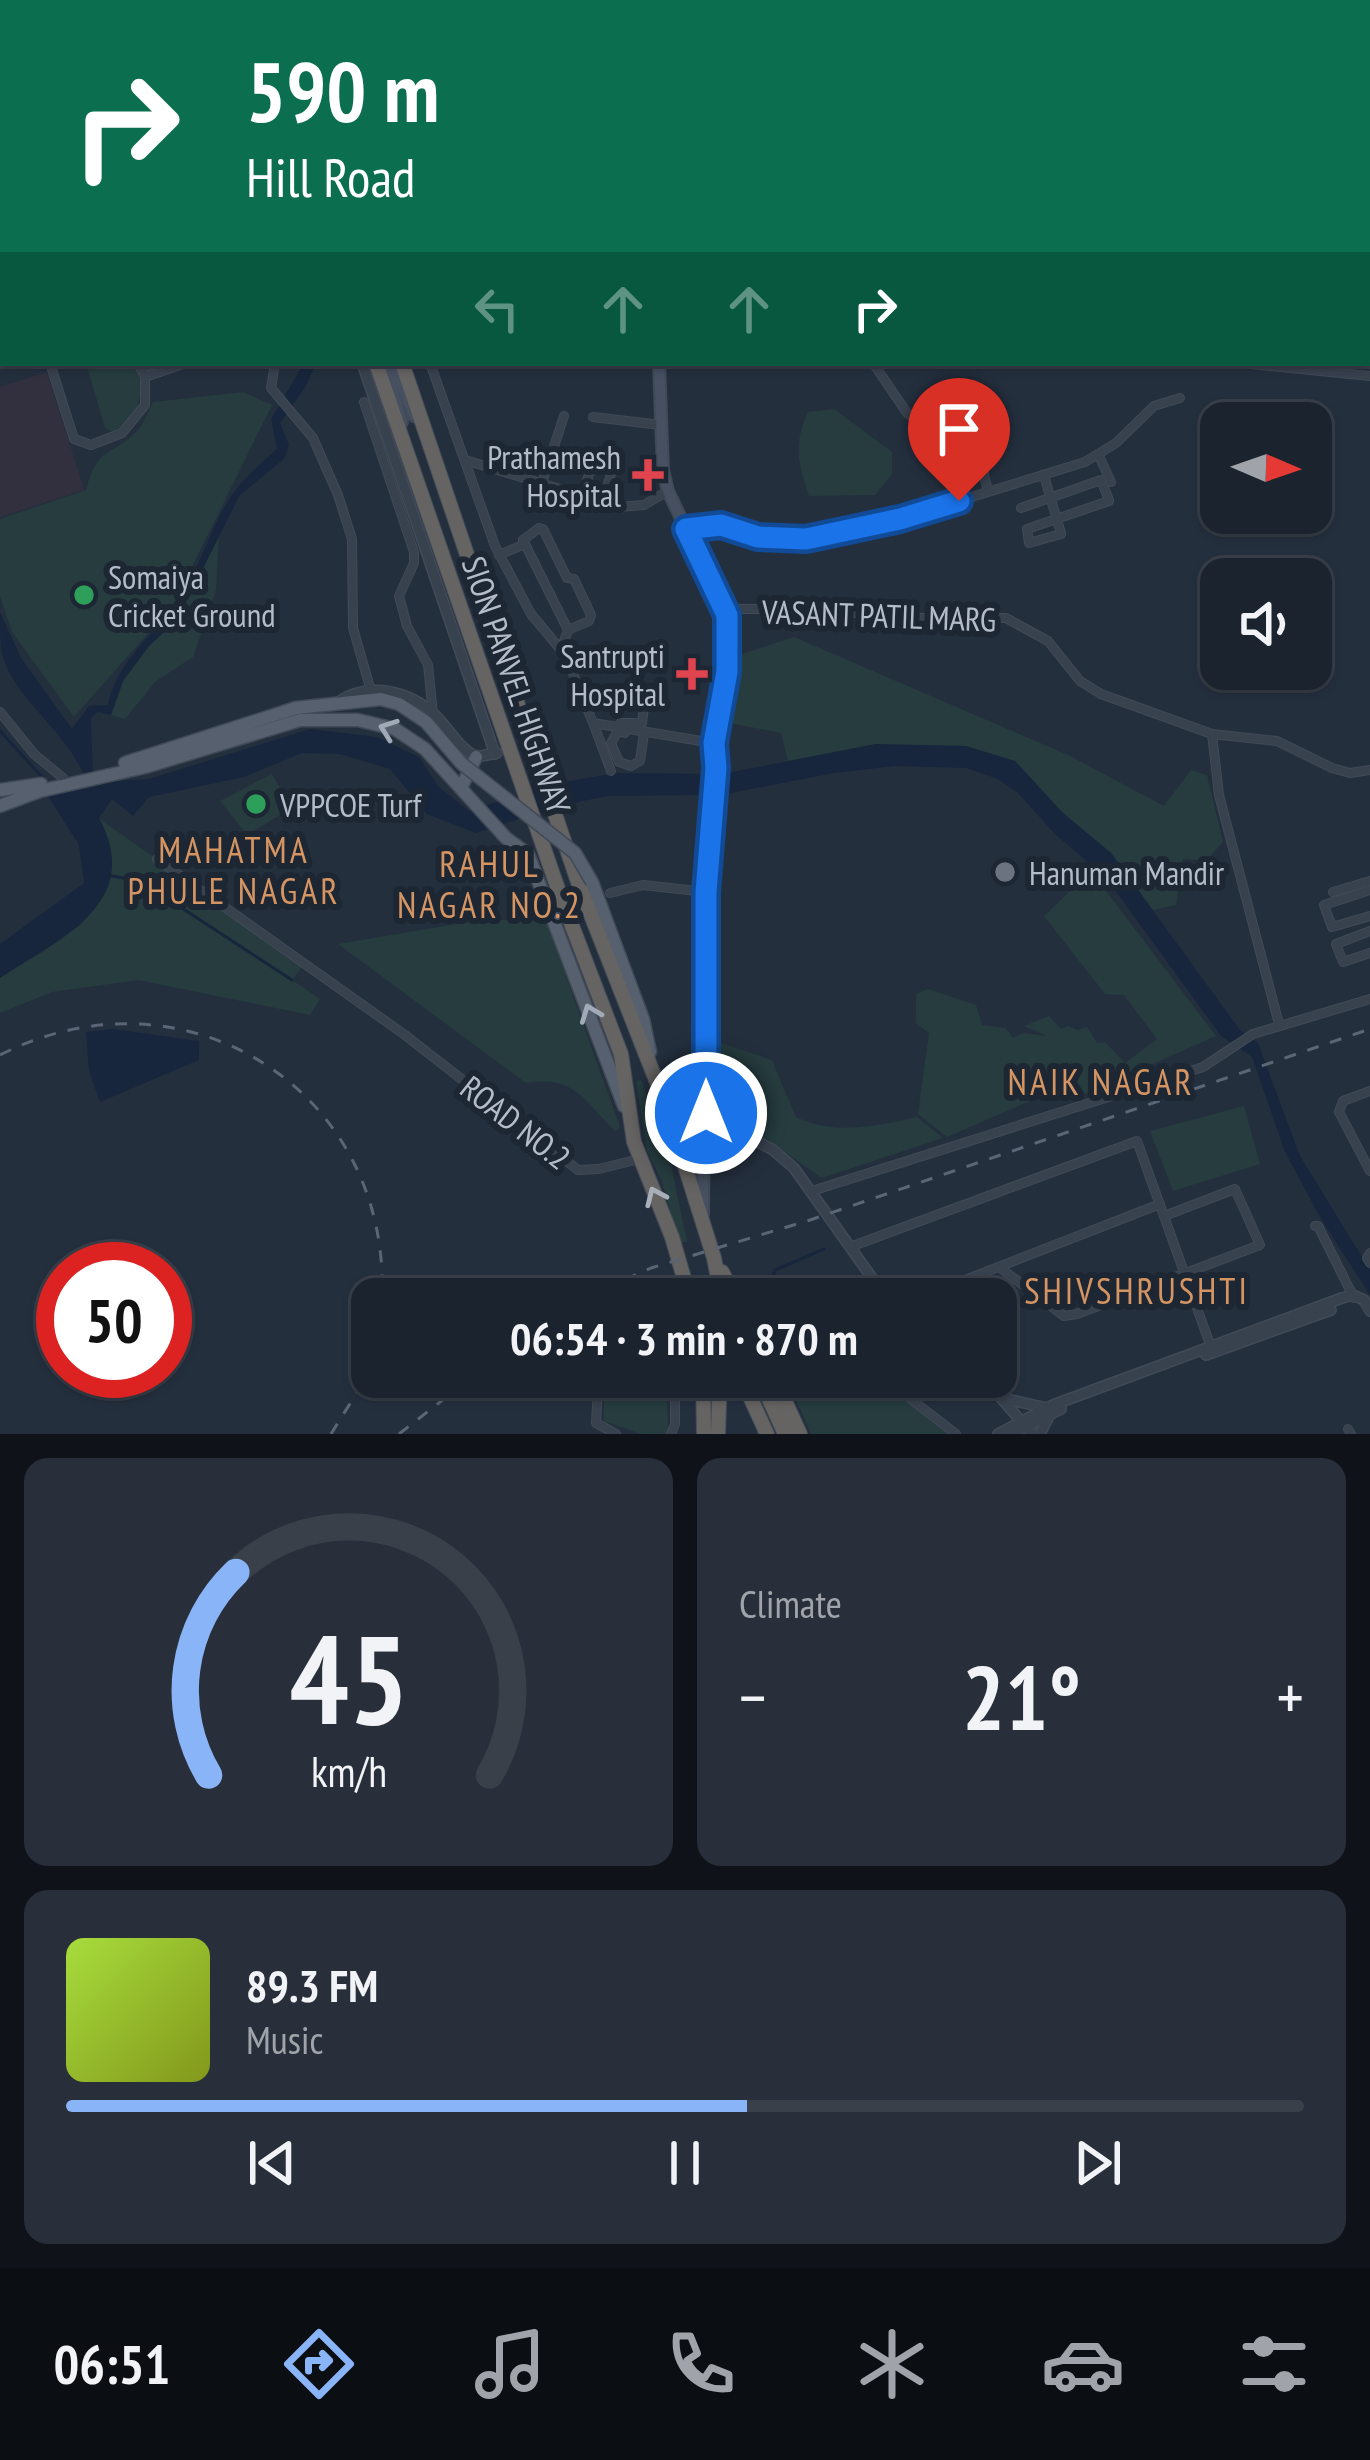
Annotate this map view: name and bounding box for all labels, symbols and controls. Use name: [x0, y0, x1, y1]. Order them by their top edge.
text: 590 m: [246, 36, 439, 145]
icon: right: [48, 48, 204, 204]
text: Hill Road: [246, 142, 415, 212]
icon: left: [464, 276, 530, 342]
icon: ahead: [590, 276, 656, 342]
icon: ahead: [716, 276, 782, 342]
icon: right: [842, 276, 908, 342]
pin: [908, 378, 1010, 501]
icon: arrive: [926, 396, 992, 462]
north arrow: [1200, 402, 1332, 534]
map controls: [1200, 402, 1332, 690]
place label: Prathamesh Hospital: [487, 435, 621, 516]
marker: Prathamesh Hospital: [632, 459, 664, 491]
street label: SION PANVEL HIGHWAY: [453, 551, 581, 819]
place label: Somaiya Cricket Ground: [108, 555, 275, 636]
button: sound: [1200, 558, 1332, 690]
marker: Somaiya Cricket Ground: [71, 582, 97, 608]
street label: VASANT PATIL MARG: [760, 589, 997, 641]
place label: Santrupti Hospital: [560, 634, 665, 715]
marker: Santrupti Hospital: [676, 658, 708, 690]
one-way arrow: [378, 719, 399, 743]
place label: VPPCOE Turf: [279, 783, 423, 826]
marker: VPPCOE Turf: [243, 791, 269, 817]
district label: MAHATMA PHULE NAGAR: [128, 826, 340, 914]
district label: RAHUL NAGAR NO.2: [397, 840, 583, 928]
place label: Hanuman Mandir: [1029, 851, 1224, 894]
marker: Hanuman Mandir: [992, 859, 1018, 885]
one-way arrow: [579, 1004, 604, 1025]
position arrow: [643, 1050, 769, 1176]
district label: NAIK NAGAR: [1008, 1058, 1194, 1105]
street label: ROAD NO.2: [452, 1066, 580, 1178]
one-way arrow: [645, 1187, 669, 1208]
speed limit sign: 50: [36, 1242, 192, 1398]
district label: SHIVSHRUSHTI: [1024, 1267, 1250, 1314]
text: 06:54 · 3 min · 870 m: [510, 1309, 858, 1367]
text: Climate: [739, 1578, 842, 1629]
text: 45: [289, 1597, 408, 1758]
text: 21°: [962, 1638, 1081, 1755]
text: −: [739, 1654, 766, 1739]
text: +: [1277, 1654, 1304, 1739]
text: km/h: [310, 1743, 387, 1799]
text: 89.3 FM: [246, 1956, 378, 2014]
text: Music: [246, 2014, 323, 2065]
icon: previous: [239, 2130, 305, 2196]
icon: pause: [652, 2130, 718, 2196]
icon: next: [1065, 2130, 1131, 2196]
icon: directions: [277, 2322, 361, 2406]
icon: music: [468, 2322, 552, 2406]
icon: phone: [659, 2322, 743, 2406]
icon: climate: [850, 2322, 934, 2406]
icon: car: [1041, 2322, 1125, 2406]
icon: filters: [1232, 2322, 1316, 2406]
text: 06:51: [54, 2329, 170, 2399]

